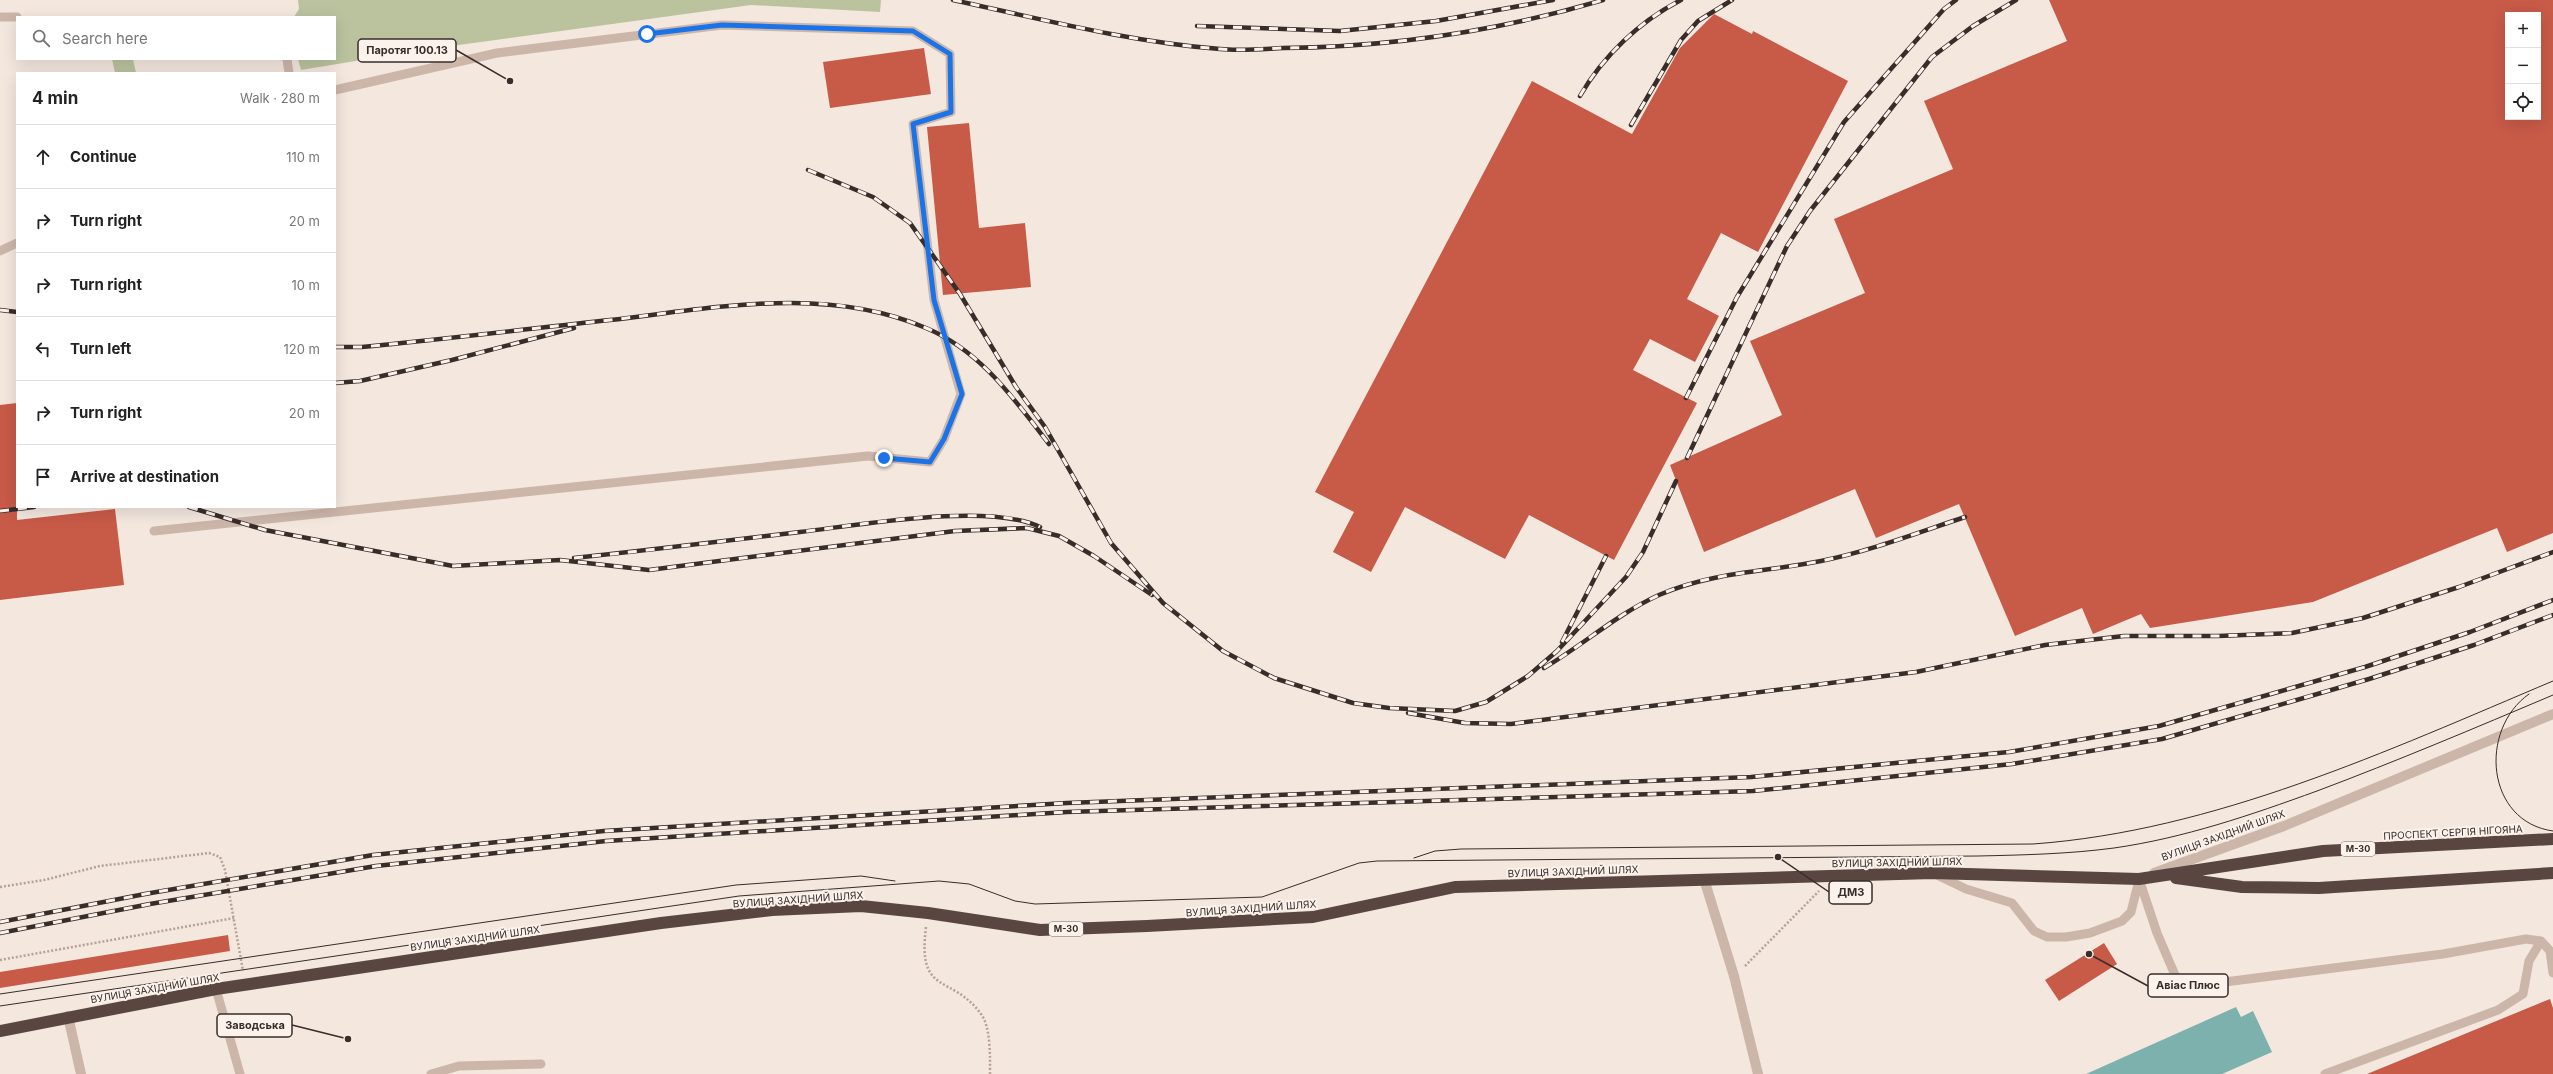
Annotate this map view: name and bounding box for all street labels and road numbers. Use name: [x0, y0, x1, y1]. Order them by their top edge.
street label: ВУЛИЦЯ ЗАХІДНИЙ ШЛЯХ: [2159, 806, 2287, 863]
street label: ПРОСПЕКТ СЕРГІЯ НІГОЯНА: [2383, 822, 2523, 842]
road number: М-30: [2341, 842, 2375, 856]
street label: ВУЛИЦЯ ЗАХІДНИЙ ШЛЯХ: [1832, 854, 1963, 869]
street label: ВУЛИЦЯ ЗАХІДНИЙ ШЛЯХ: [1507, 862, 1639, 879]
street label: ВУЛИЦЯ ЗАХІДНИЙ ШЛЯХ: [732, 887, 864, 910]
street label: ВУЛИЦЯ ЗАХІДНИЙ ШЛЯХ: [1185, 896, 1317, 919]
street label: ВУЛИЦЯ ЗАХІДНИЙ ШЛЯХ: [409, 922, 541, 953]
road number: М-30: [1049, 922, 1083, 936]
street label: ВУЛИЦЯ ЗАХІДНИЙ ШЛЯХ: [89, 970, 221, 1005]

